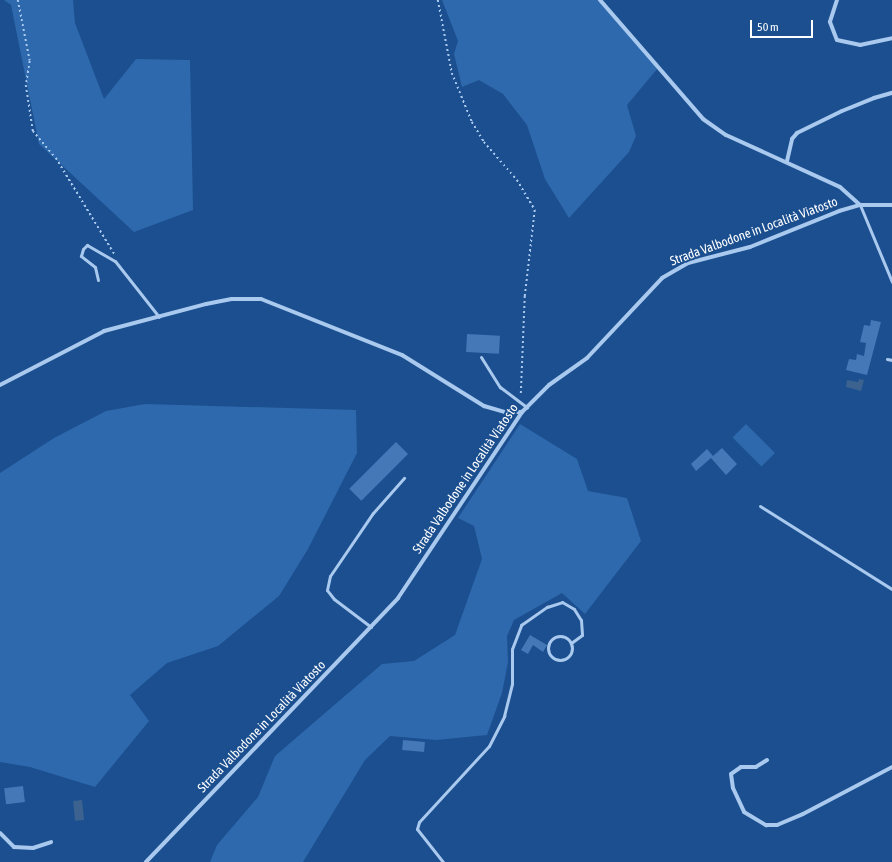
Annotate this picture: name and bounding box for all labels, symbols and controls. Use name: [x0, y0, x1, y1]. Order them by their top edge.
scale bar: [752, 12, 815, 38]
text: 50 m: [757, 20, 779, 34]
street label: Strada Valbodone in Località Viatosto: [668, 194, 840, 270]
street label: Strada Valbodone in Località Viatosto: [410, 401, 522, 557]
street label: Strada Valbodone in Località Viatosto: [195, 658, 329, 796]

